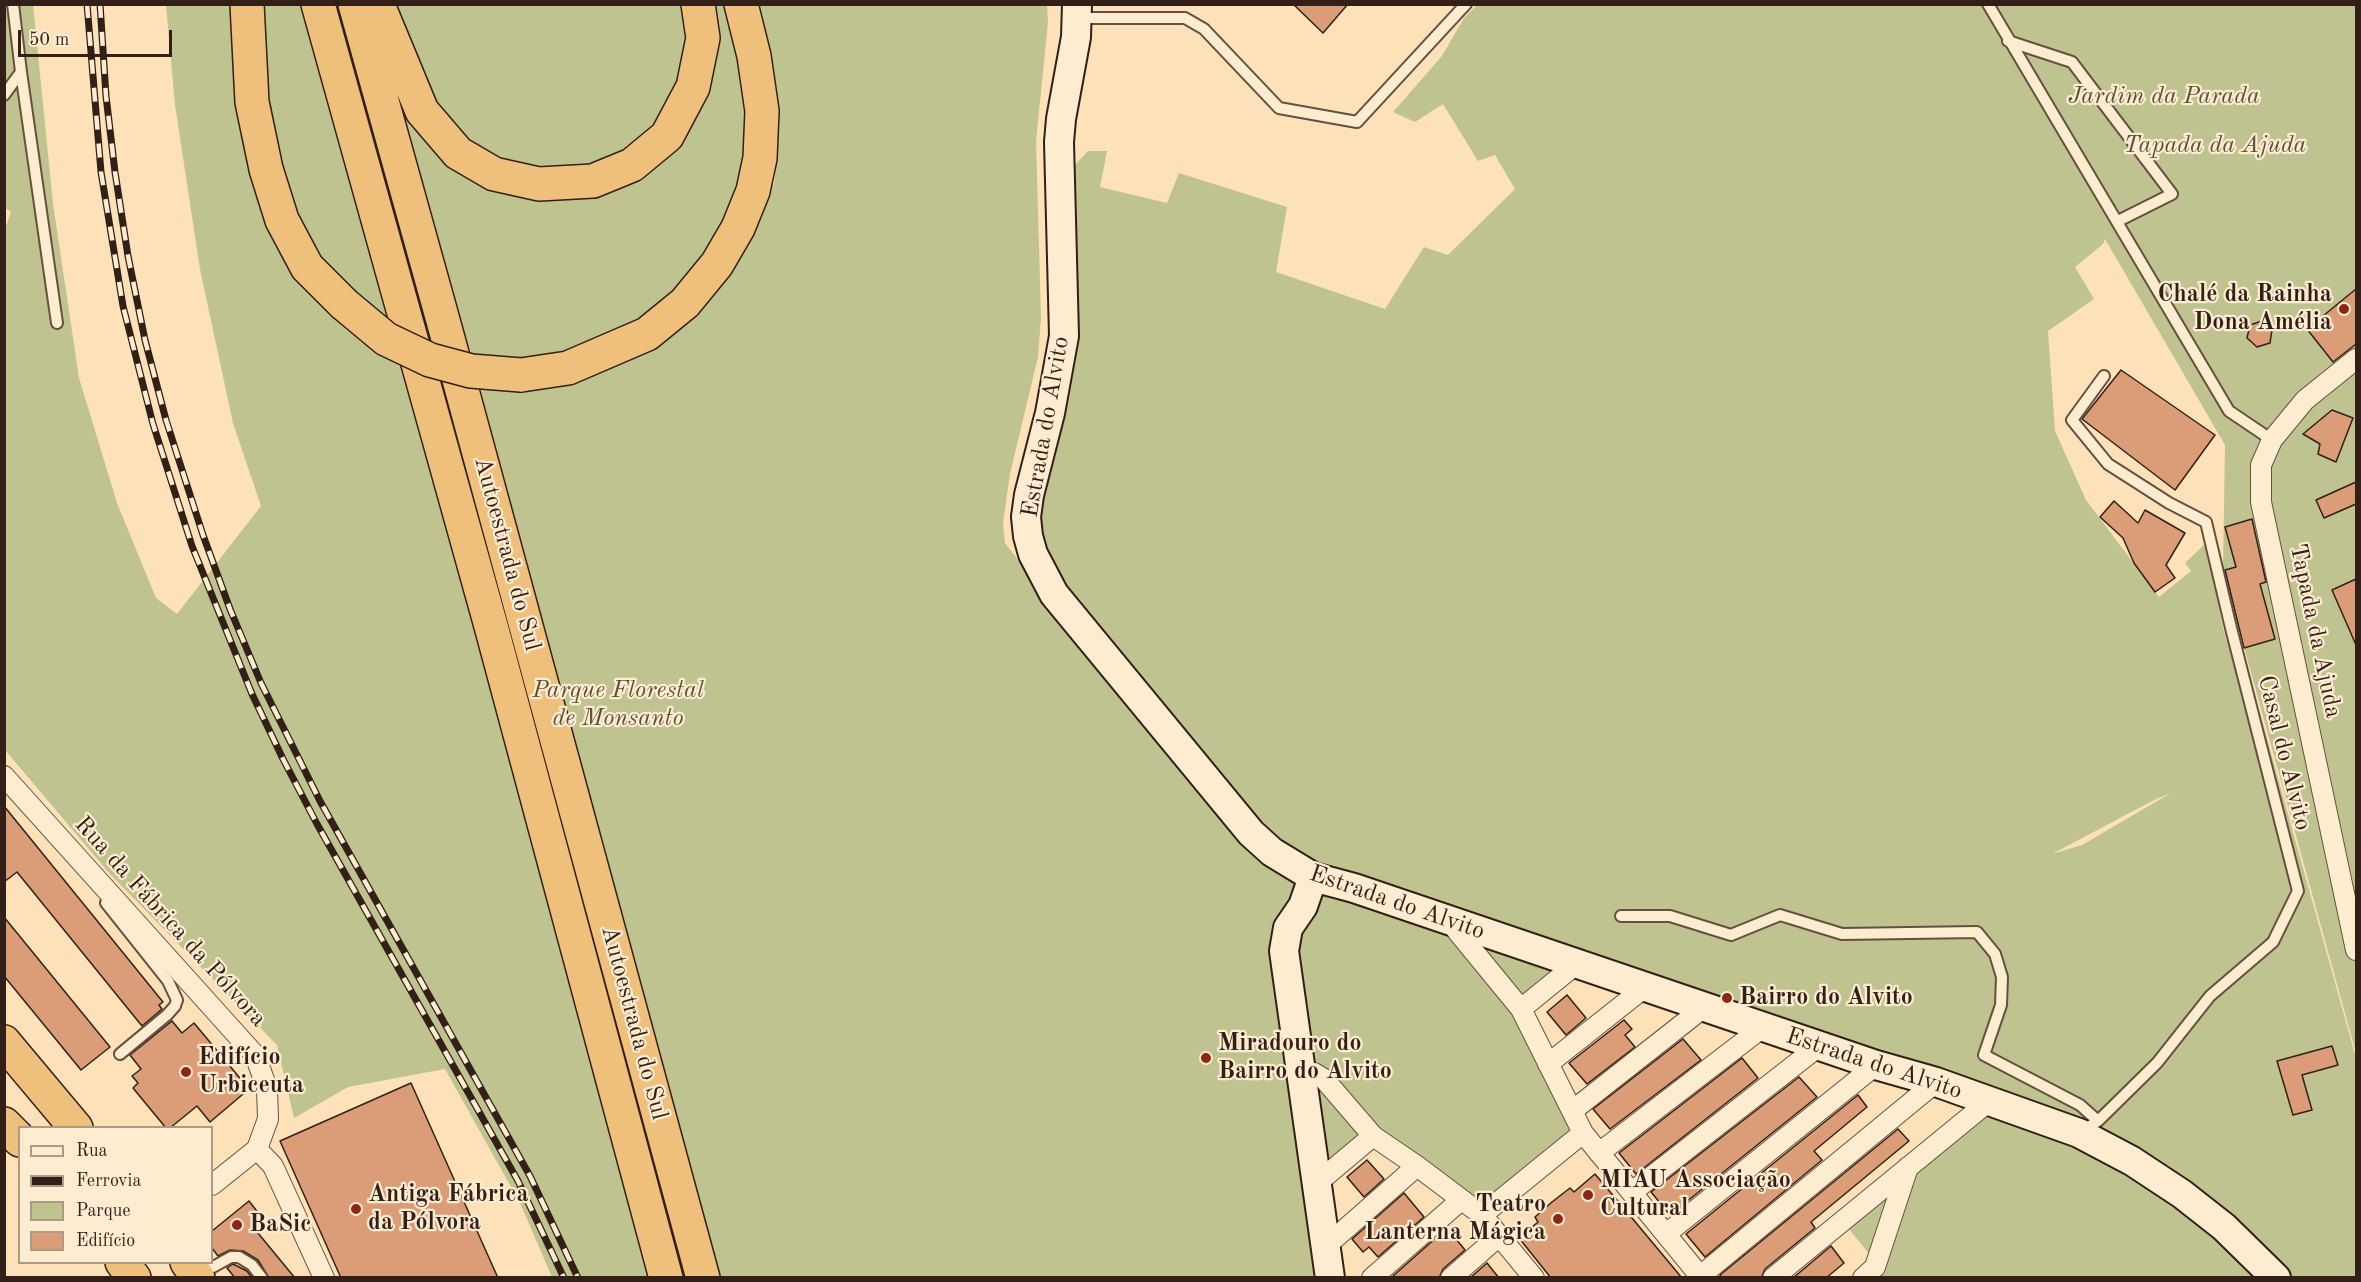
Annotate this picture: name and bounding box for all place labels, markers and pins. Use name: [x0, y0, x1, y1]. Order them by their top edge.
place label: Chalé da Rainha Dona Amélia: [2157, 281, 2332, 337]
marker: Chalé da Rainha Dona Amélia: [2337, 302, 2351, 316]
place label: Bairro do Alvito: [1739, 984, 1913, 1012]
marker: Bairro do Alvito: [1720, 991, 1734, 1005]
place label: Miradouro do Bairro do Alvito: [1218, 1030, 1392, 1086]
place label: Edifício Urbiceuta: [198, 1044, 304, 1100]
marker: Miradouro do Bairro do Alvito: [1199, 1051, 1213, 1065]
marker: Edifício Urbiceuta: [179, 1065, 193, 1079]
place label: MIAU Associação Cultural: [1600, 1167, 1791, 1223]
place label: Antiga Fábrica da Pólvora: [368, 1181, 529, 1237]
marker: MIAU Associação Cultural: [1581, 1188, 1595, 1202]
place label: Teatro Lanterna Mágica: [1364, 1191, 1546, 1247]
marker: Antiga Fábrica da Pólvora: [349, 1202, 363, 1216]
place label: BaSic: [249, 1211, 311, 1239]
marker: Teatro Lanterna Mágica: [1551, 1212, 1565, 1226]
marker: BaSic: [230, 1218, 244, 1232]

